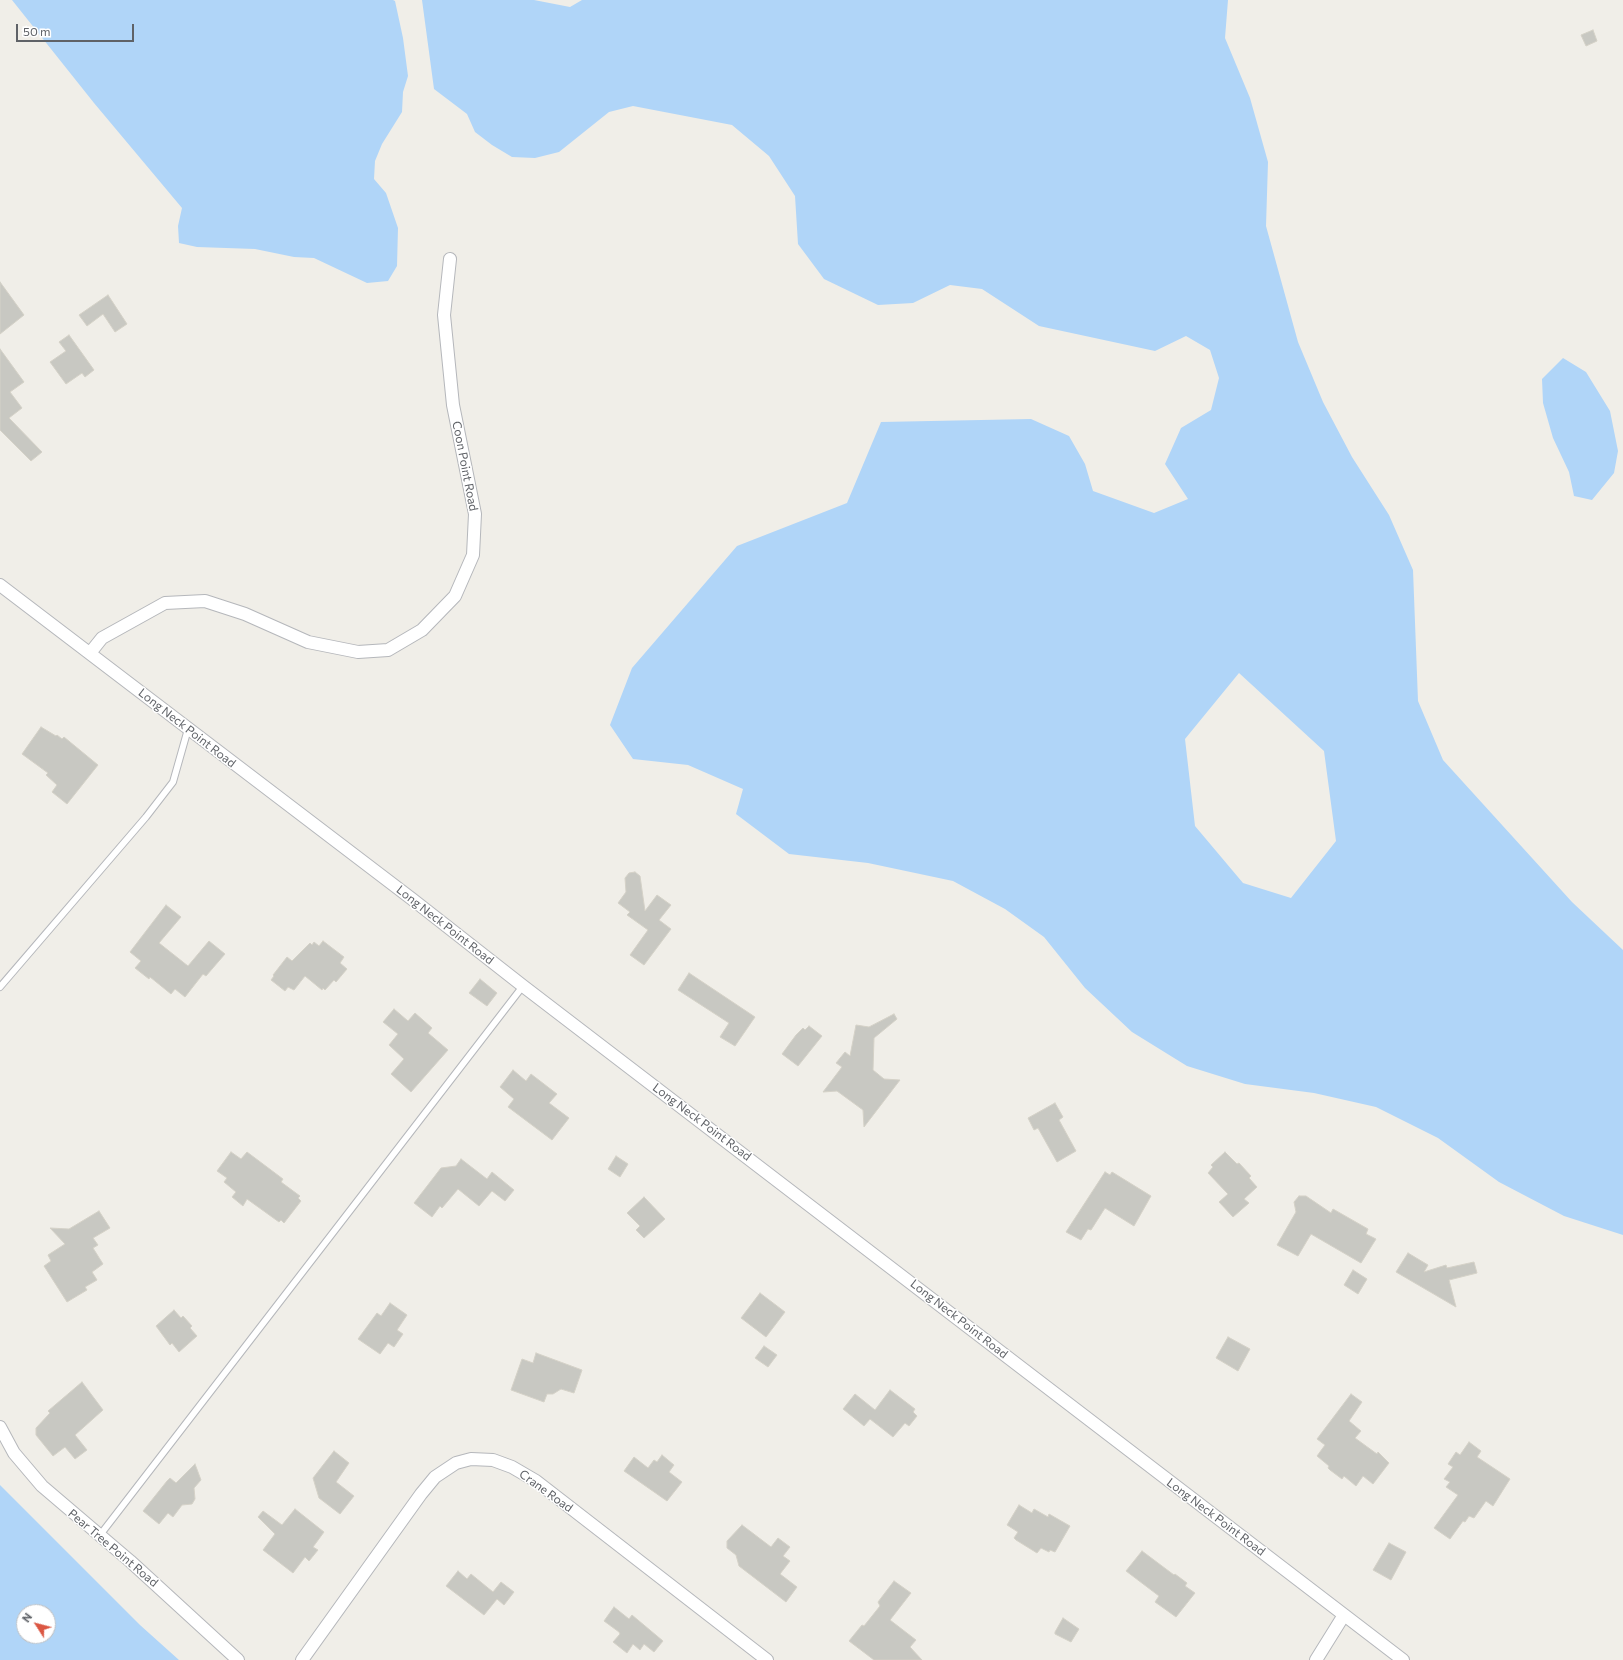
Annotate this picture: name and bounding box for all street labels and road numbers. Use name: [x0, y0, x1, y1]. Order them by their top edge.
street label: Coon Point Road: [449, 420, 481, 512]
street label: Long Neck Point Road: [135, 686, 239, 770]
street label: Long Neck Point Road: [393, 883, 497, 967]
street label: Long Neck Point Road: [650, 1080, 754, 1164]
street label: Long Neck Point Road: [907, 1277, 1011, 1361]
street label: Crane Road: [516, 1467, 576, 1515]
street label: Long Neck Point Road: [1164, 1475, 1268, 1559]
street label: Pear Tree Point Road: [65, 1506, 161, 1590]

